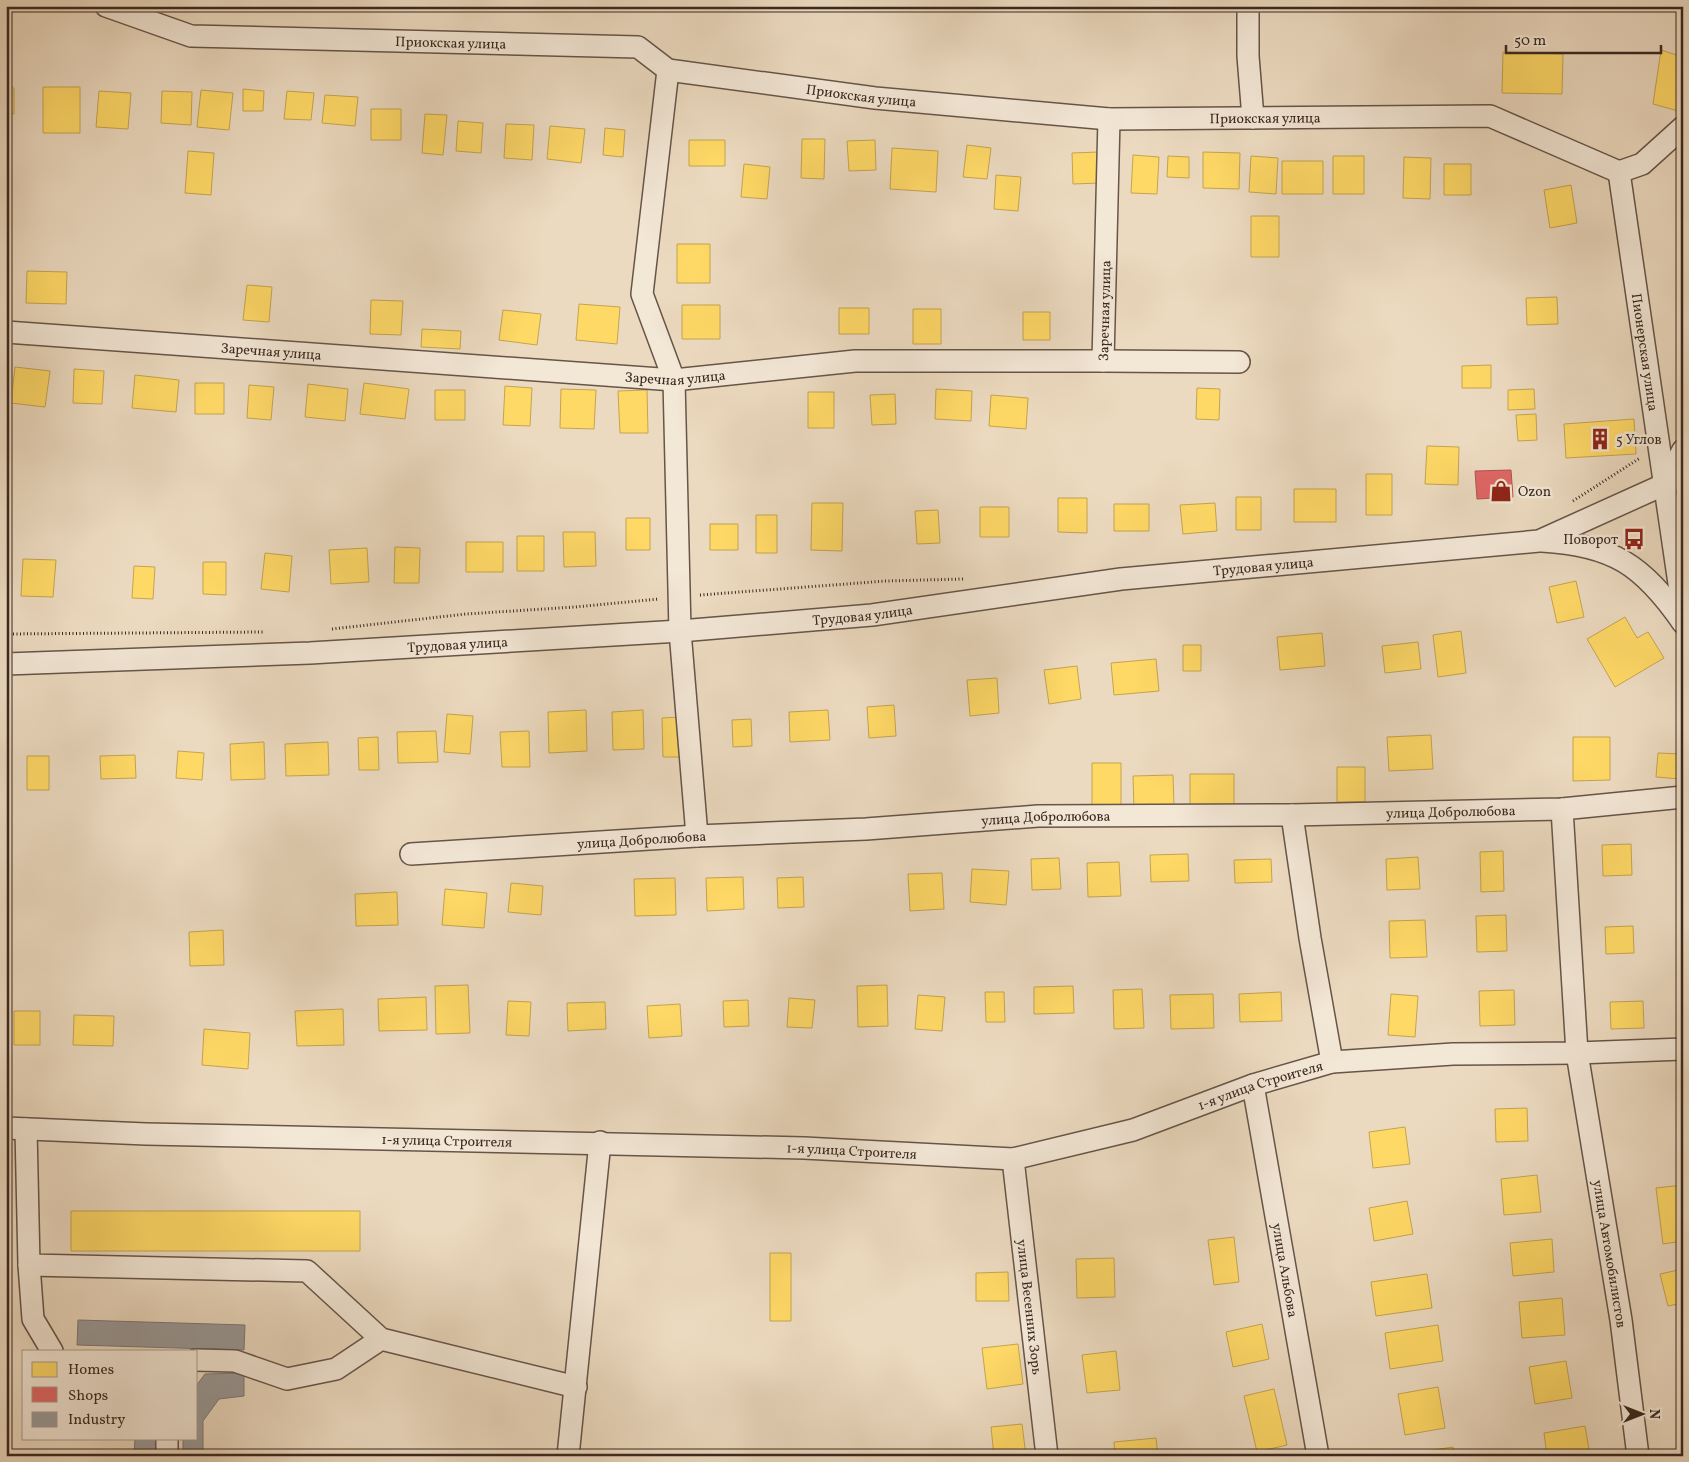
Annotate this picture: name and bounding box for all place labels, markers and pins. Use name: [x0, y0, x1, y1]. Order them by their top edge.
building icon: 5 Углов: [1587, 426, 1613, 452]
place label: 5 Углов: [1616, 431, 1662, 450]
shop icon: Ozon: [1488, 478, 1514, 504]
place label: Ozon: [1518, 483, 1551, 502]
bus stop icon: Поворот: [1621, 526, 1647, 552]
place label: Поворот: [1563, 531, 1618, 550]

